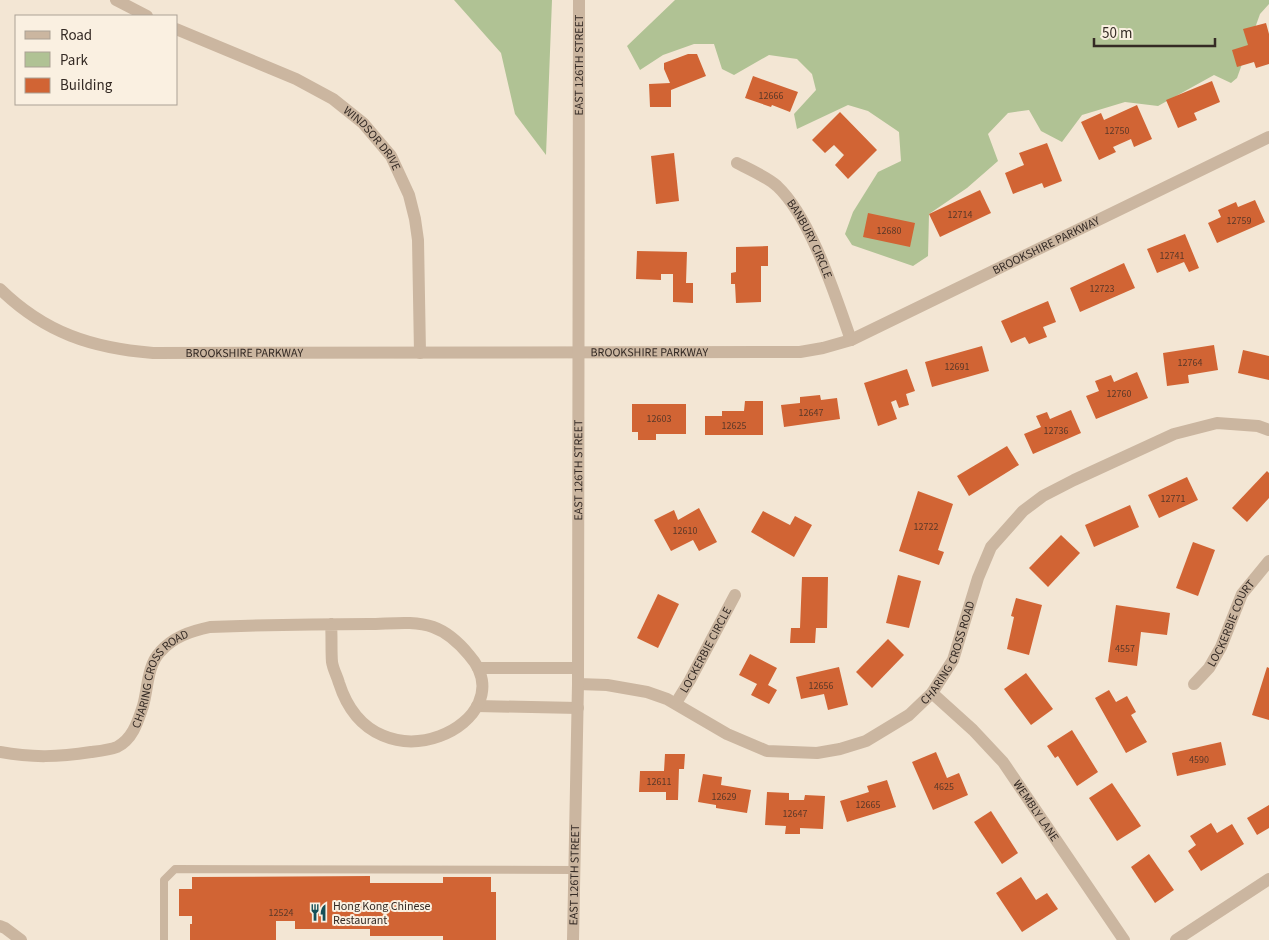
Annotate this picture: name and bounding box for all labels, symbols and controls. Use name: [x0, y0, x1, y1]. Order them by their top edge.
street label: EAST 126TH STREET: [571, 14, 588, 116]
legend: [15, 15, 178, 105]
scale bar: [1094, 15, 1215, 47]
text: 50 m: [1102, 23, 1132, 44]
text: Road: [60, 25, 92, 46]
text: Park: [60, 50, 89, 71]
text: Building: [60, 75, 113, 96]
house number: 12666: [759, 89, 783, 103]
street label: WINDSOR DRIVE: [339, 102, 404, 173]
house number: 12750: [1105, 124, 1129, 138]
street label: BANBURY CIRCLE: [782, 196, 836, 281]
house number: 12714: [948, 208, 972, 222]
street label: BROOKSHIRE PARKWAY: [990, 212, 1103, 279]
house number: 12759: [1227, 214, 1251, 228]
house number: 12680: [877, 224, 901, 238]
house number: 12741: [1160, 249, 1184, 263]
house number: 12723: [1090, 282, 1114, 296]
street label: BROOKSHIRE PARKWAY: [591, 344, 708, 361]
street label: BROOKSHIRE PARKWAY: [186, 345, 303, 362]
house number: 12764: [1178, 356, 1202, 370]
house number: 12691: [945, 360, 969, 374]
house number: 12760: [1107, 387, 1131, 401]
house number: 12647: [799, 406, 823, 420]
house number: 12603: [647, 412, 671, 426]
street label: EAST 126TH STREET: [570, 419, 587, 521]
house number: 12625: [722, 419, 746, 433]
house number: 12736: [1044, 424, 1068, 438]
house number: 12771: [1161, 492, 1185, 506]
house number: 12722: [914, 520, 938, 534]
house number: 12610: [673, 524, 697, 538]
street label: LOCKERBIE COURT: [1203, 576, 1260, 670]
street label: CHARING CROSS ROAD: [917, 599, 980, 709]
street label: LOCKERBIE CIRCLE: [676, 604, 736, 696]
street label: CHARING CROSS ROAD: [128, 626, 191, 731]
house number: 4557: [1115, 642, 1135, 656]
house number: 12656: [809, 679, 833, 693]
house number: 4590: [1189, 753, 1209, 767]
house number: 12611: [647, 775, 671, 789]
street label: WEMBLY LANE: [1009, 777, 1063, 845]
house number: 4625: [934, 780, 954, 794]
house number: 12629: [712, 790, 736, 804]
house number: 12665: [856, 798, 880, 812]
house number: 12647: [783, 807, 807, 821]
street label: EAST 126TH STREET: [565, 824, 584, 926]
place label: Hong Kong Chinese Restaurant: [333, 898, 431, 929]
restaurant icon: Hong Kong Chinese Restaurant: [309, 903, 329, 923]
house number: 12524: [269, 906, 293, 920]

